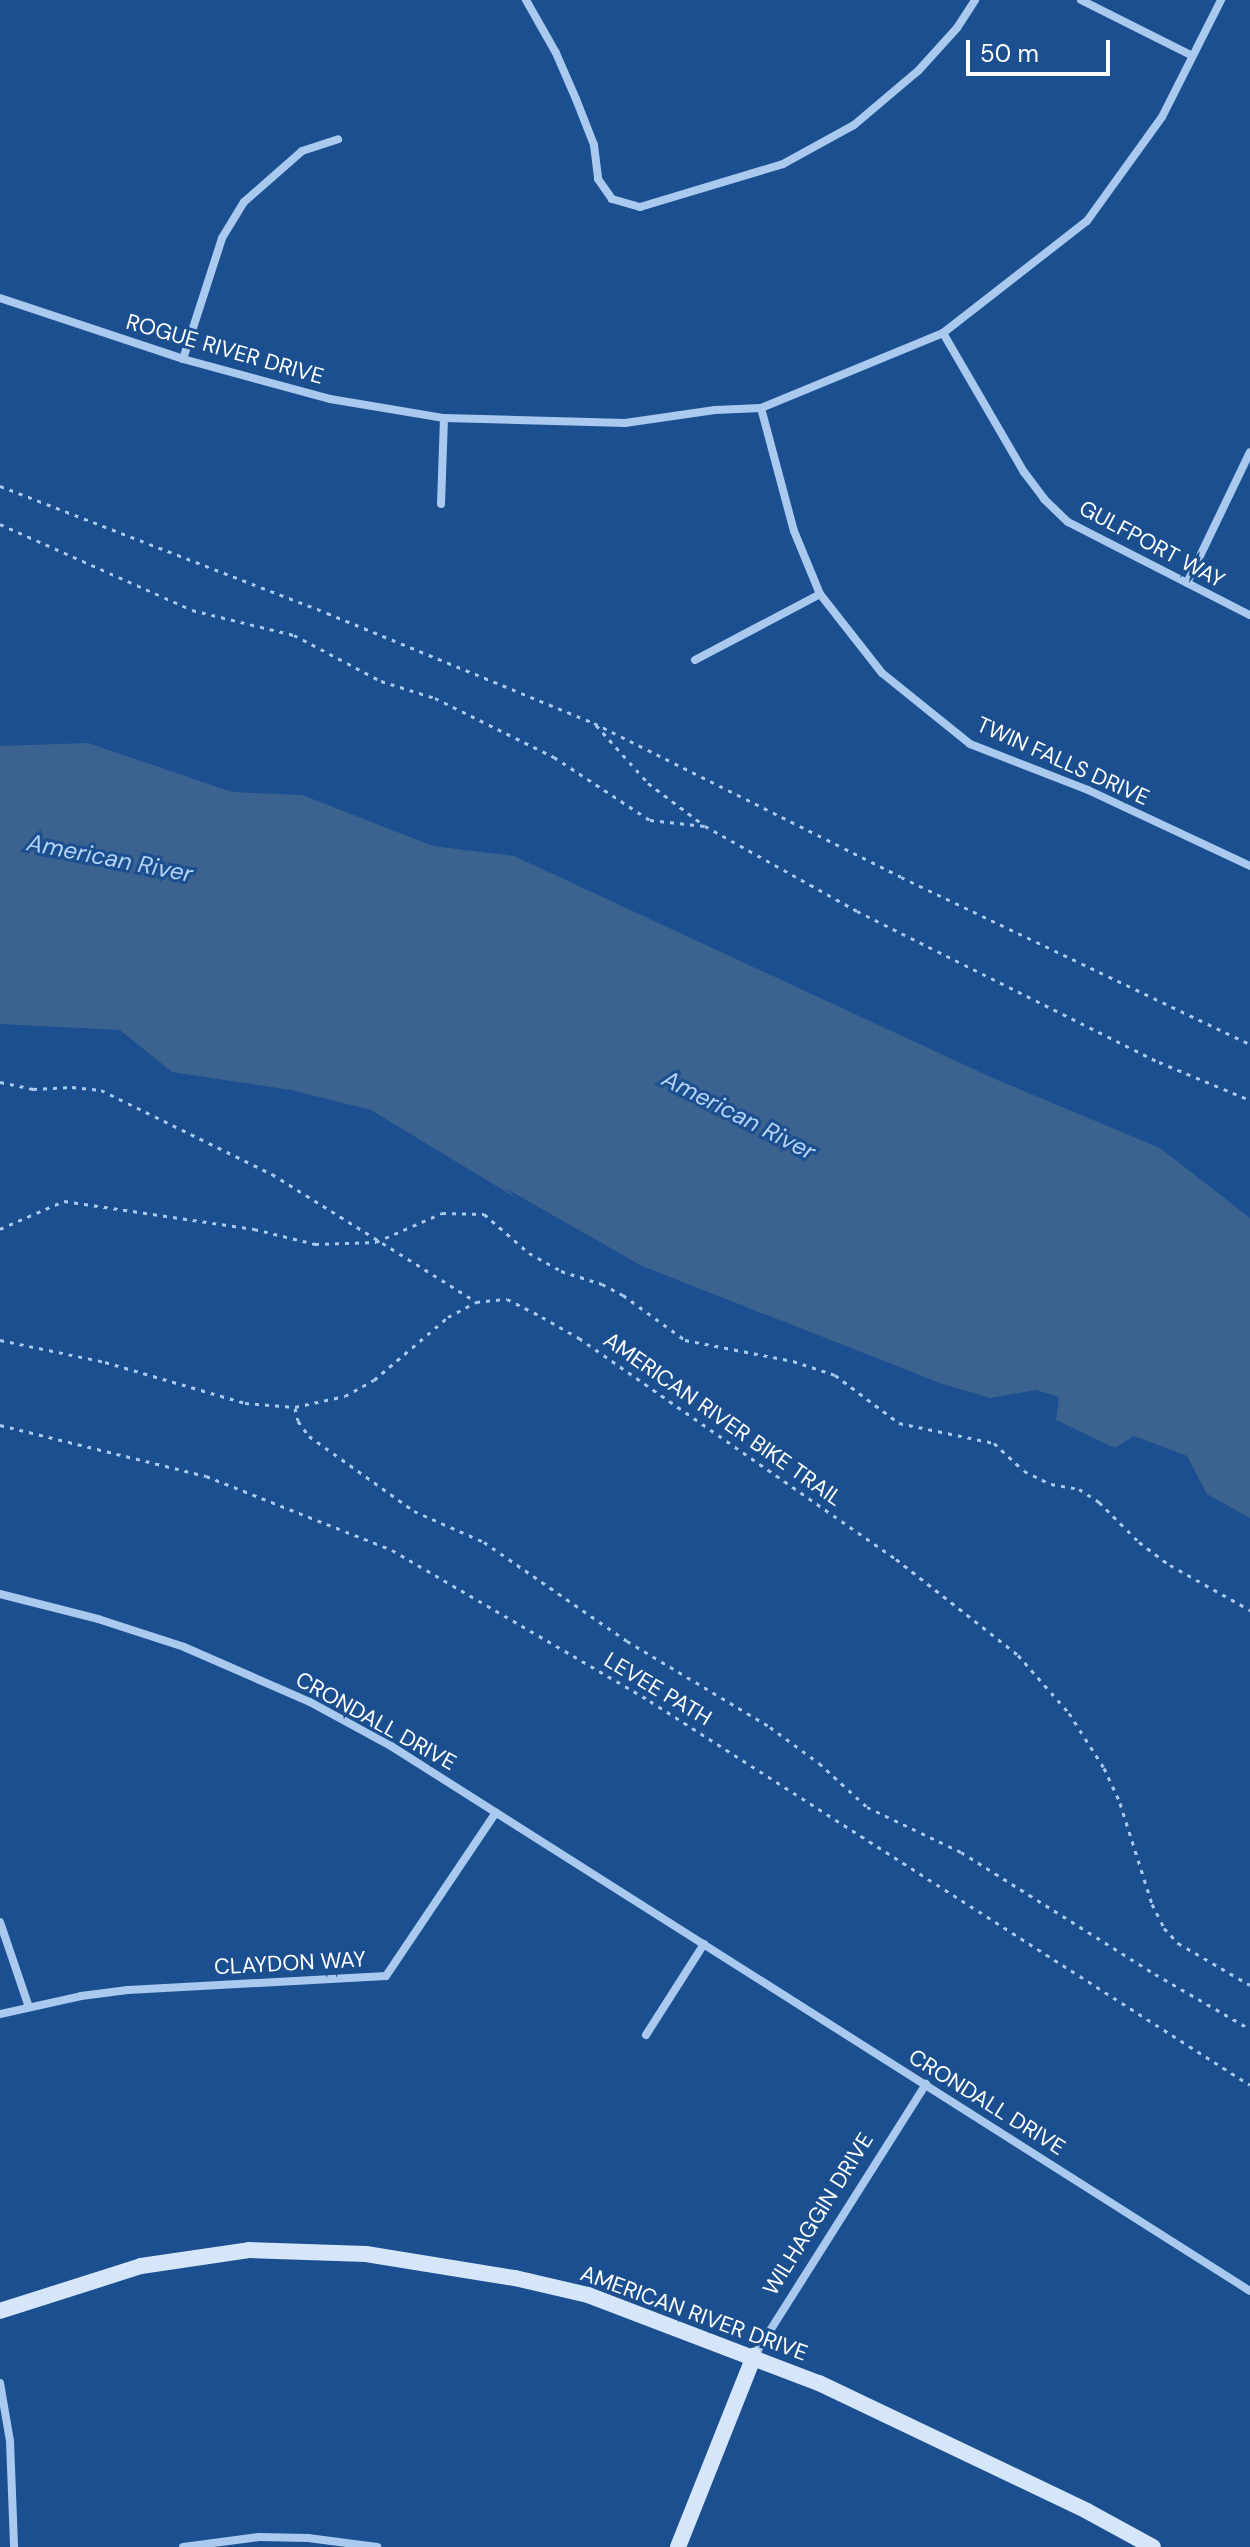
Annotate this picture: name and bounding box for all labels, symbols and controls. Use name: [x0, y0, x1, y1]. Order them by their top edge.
scale bar: [970, 24, 1114, 74]
text: 50 m: [980, 38, 1039, 69]
street label: ROGUE RIVER DRIVE: [123, 308, 327, 390]
street label: GULFPORT WAY: [1075, 495, 1229, 593]
street label: TWIN FALLS DRIVE: [973, 711, 1153, 811]
water label: American River: [25, 828, 195, 888]
water label: American River: [657, 1064, 821, 1166]
street label: AMERICAN RIVER BIKE TRAIL: [599, 1326, 847, 1512]
street label: LEVEE PATH: [600, 1647, 716, 1731]
street label: CRONDALL DRIVE: [291, 1666, 461, 1776]
street label: CLAYDON WAY: [213, 1946, 367, 1980]
street label: CRONDALL DRIVE: [904, 2043, 1070, 2161]
street label: WILHAGGIN DRIVE: [757, 2128, 879, 2300]
street label: AMERICAN RIVER DRIVE: [577, 2260, 811, 2366]

